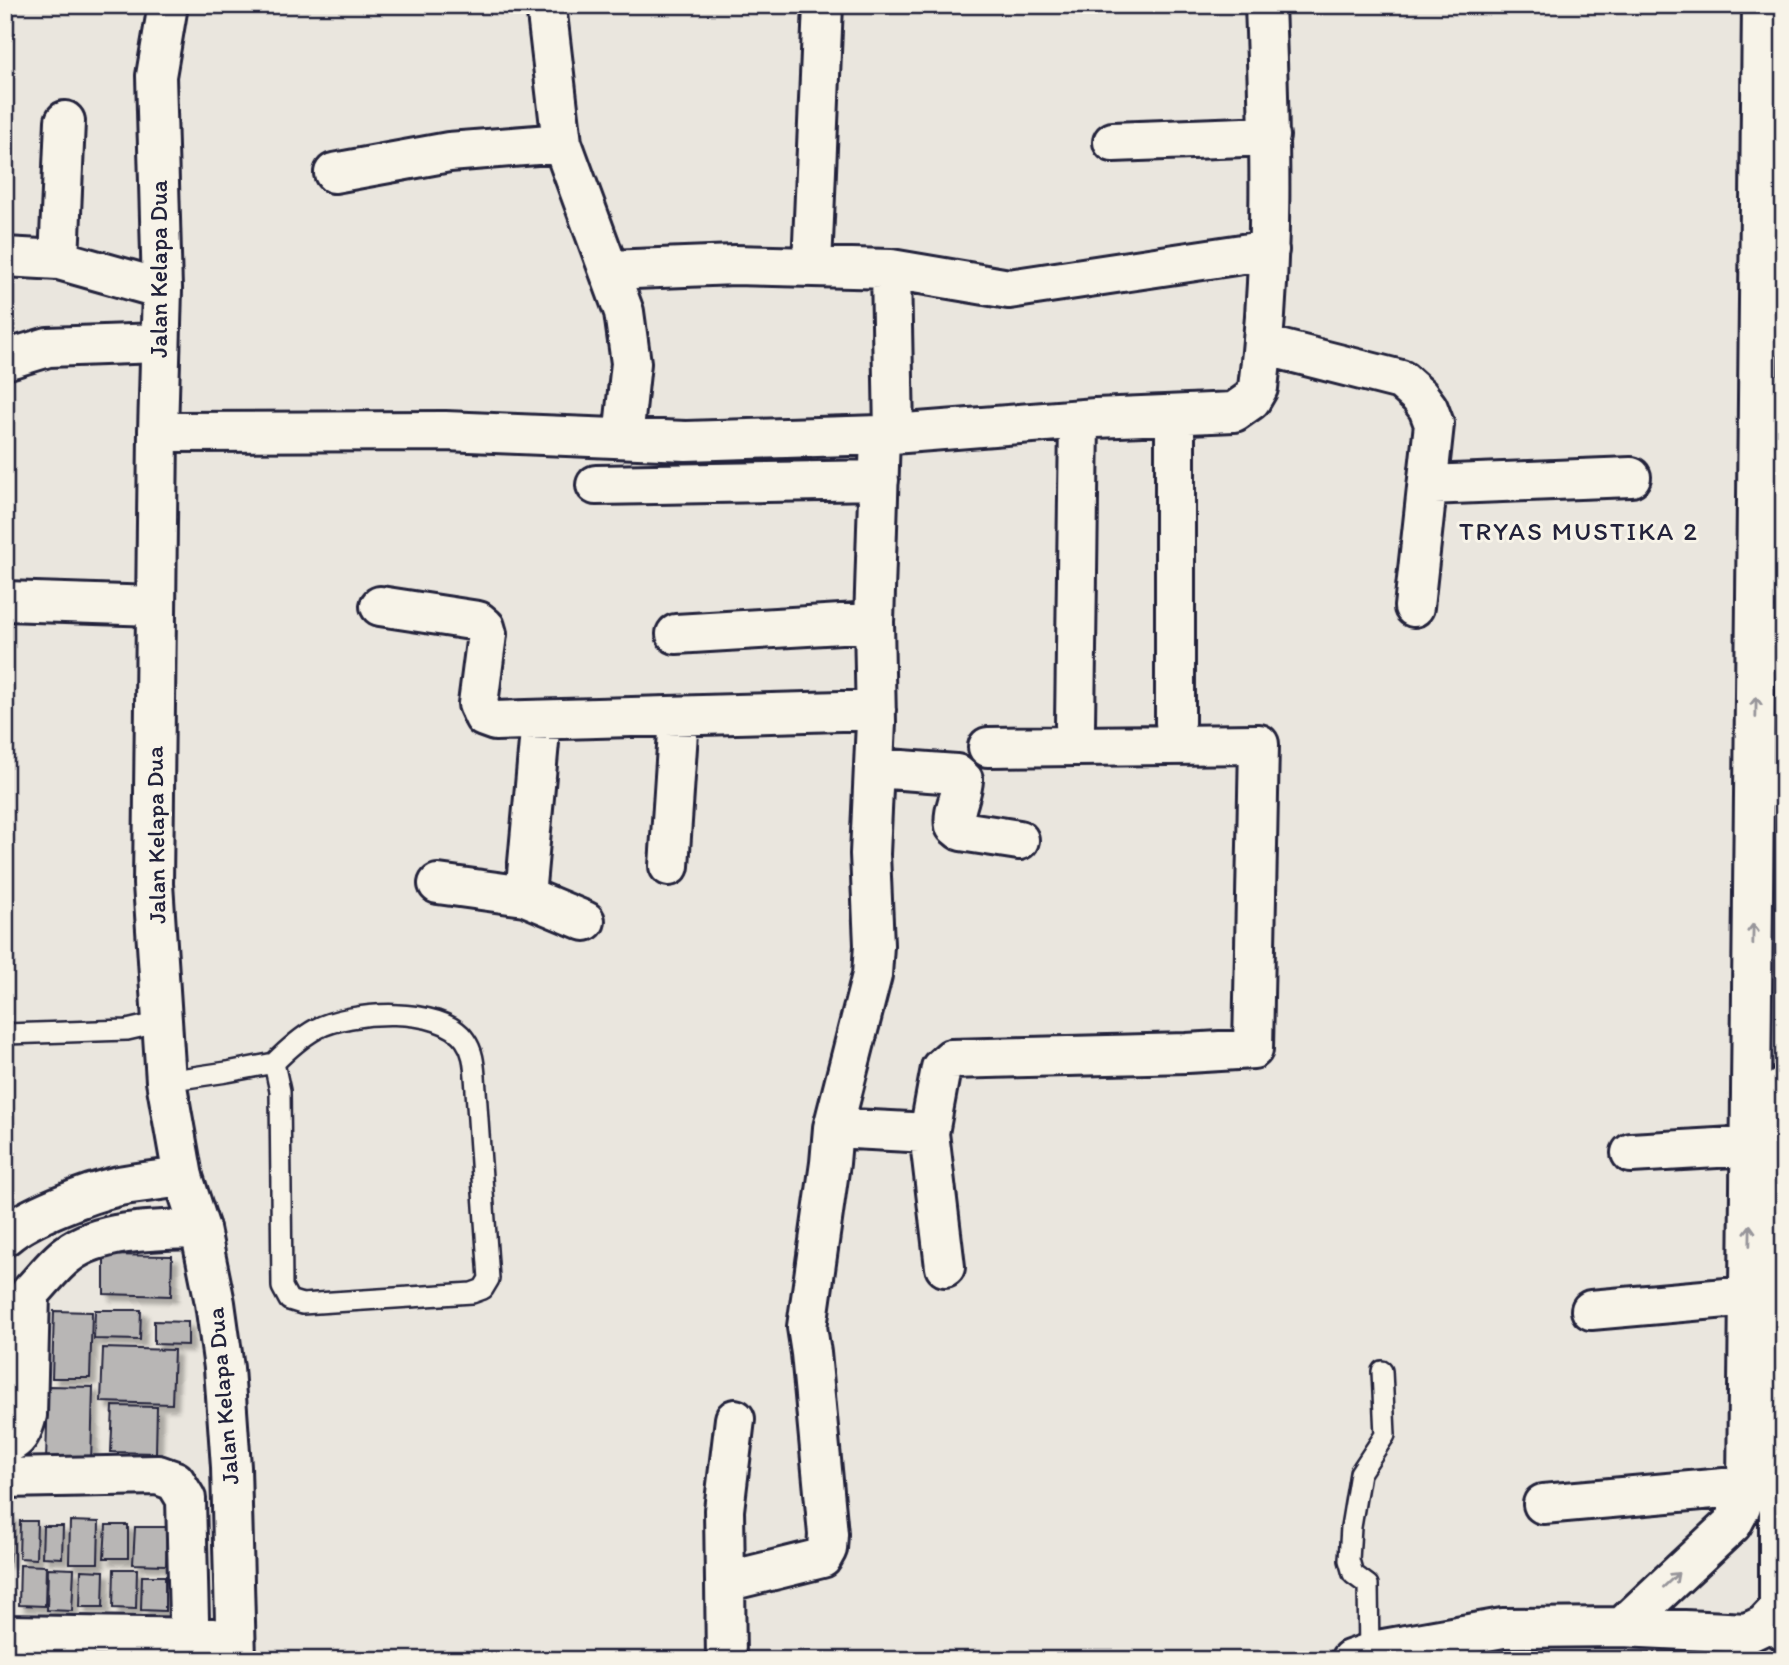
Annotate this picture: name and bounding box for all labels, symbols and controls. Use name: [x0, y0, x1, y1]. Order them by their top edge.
street label: Jalan Kelapa Dua: [144, 179, 173, 358]
district label: TRYAS MUSTIKA 2: [1459, 515, 1699, 547]
one-way arrow: [1749, 696, 1763, 719]
street label: Jalan Kelapa Dua: [139, 745, 172, 924]
one-way arrow: [1746, 923, 1760, 946]
one-way arrow: [1743, 1224, 1757, 1247]
street label: Jalan Kelapa Dua: [200, 1306, 245, 1486]
one-way arrow: [1662, 1572, 1680, 1588]

